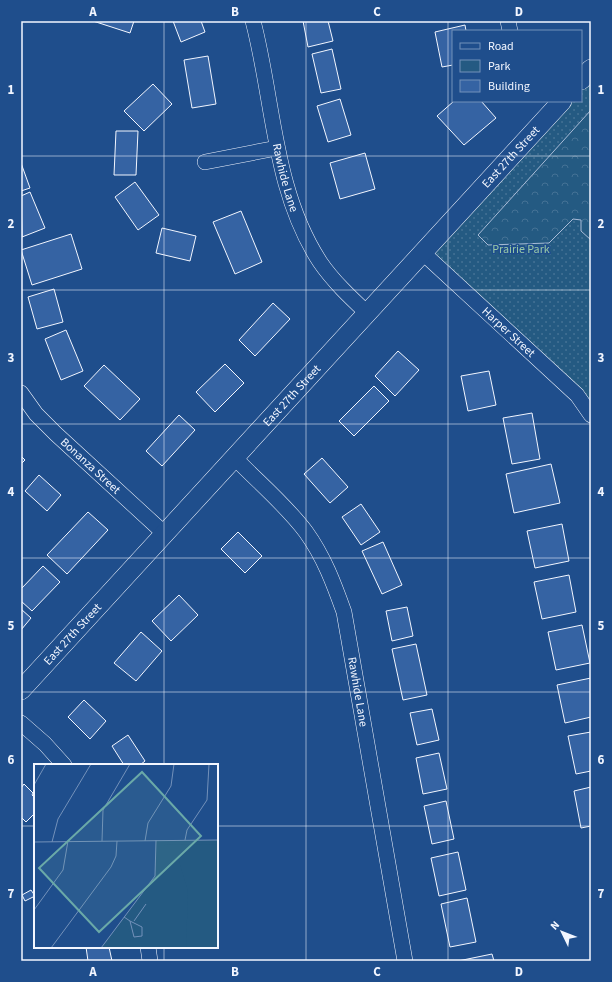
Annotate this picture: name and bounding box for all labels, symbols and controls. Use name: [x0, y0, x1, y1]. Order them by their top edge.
text: A: [88, 3, 97, 21]
text: B: [231, 3, 239, 21]
text: C: [373, 3, 381, 21]
text: D: [515, 3, 523, 21]
legend: [452, 30, 582, 102]
text: Road: [488, 38, 514, 55]
text: Park: [488, 58, 510, 75]
text: Building: [488, 78, 530, 95]
text: 1: [8, 81, 15, 99]
text: 1: [598, 81, 605, 99]
street label: East 27th Street: [478, 122, 544, 192]
street label: Rawhide Lane: [268, 142, 302, 215]
text: 2: [8, 215, 15, 233]
text: 2: [598, 215, 605, 233]
park label: Prairie Park: [492, 241, 550, 258]
street label: Harper Street: [478, 303, 539, 361]
text: 3: [8, 349, 15, 367]
text: 3: [598, 349, 605, 367]
street label: East 27th Street: [259, 361, 325, 430]
street label: Bonanza Street: [56, 434, 124, 498]
text: 4: [8, 483, 15, 501]
text: 4: [598, 483, 605, 501]
street label: East 27th Street: [40, 600, 106, 669]
text: 5: [8, 617, 15, 635]
text: 5: [598, 617, 605, 635]
street label: Rawhide Lane: [343, 656, 372, 728]
text: 6: [8, 751, 15, 769]
text: 6: [598, 751, 605, 769]
inset map: [34, 764, 218, 948]
text: 7: [8, 885, 15, 903]
text: 7: [598, 885, 605, 903]
north arrow: [542, 912, 582, 952]
text: N: [547, 918, 563, 933]
text: A: [88, 963, 97, 981]
text: B: [231, 963, 239, 981]
text: C: [373, 963, 381, 981]
text: D: [515, 963, 523, 981]

